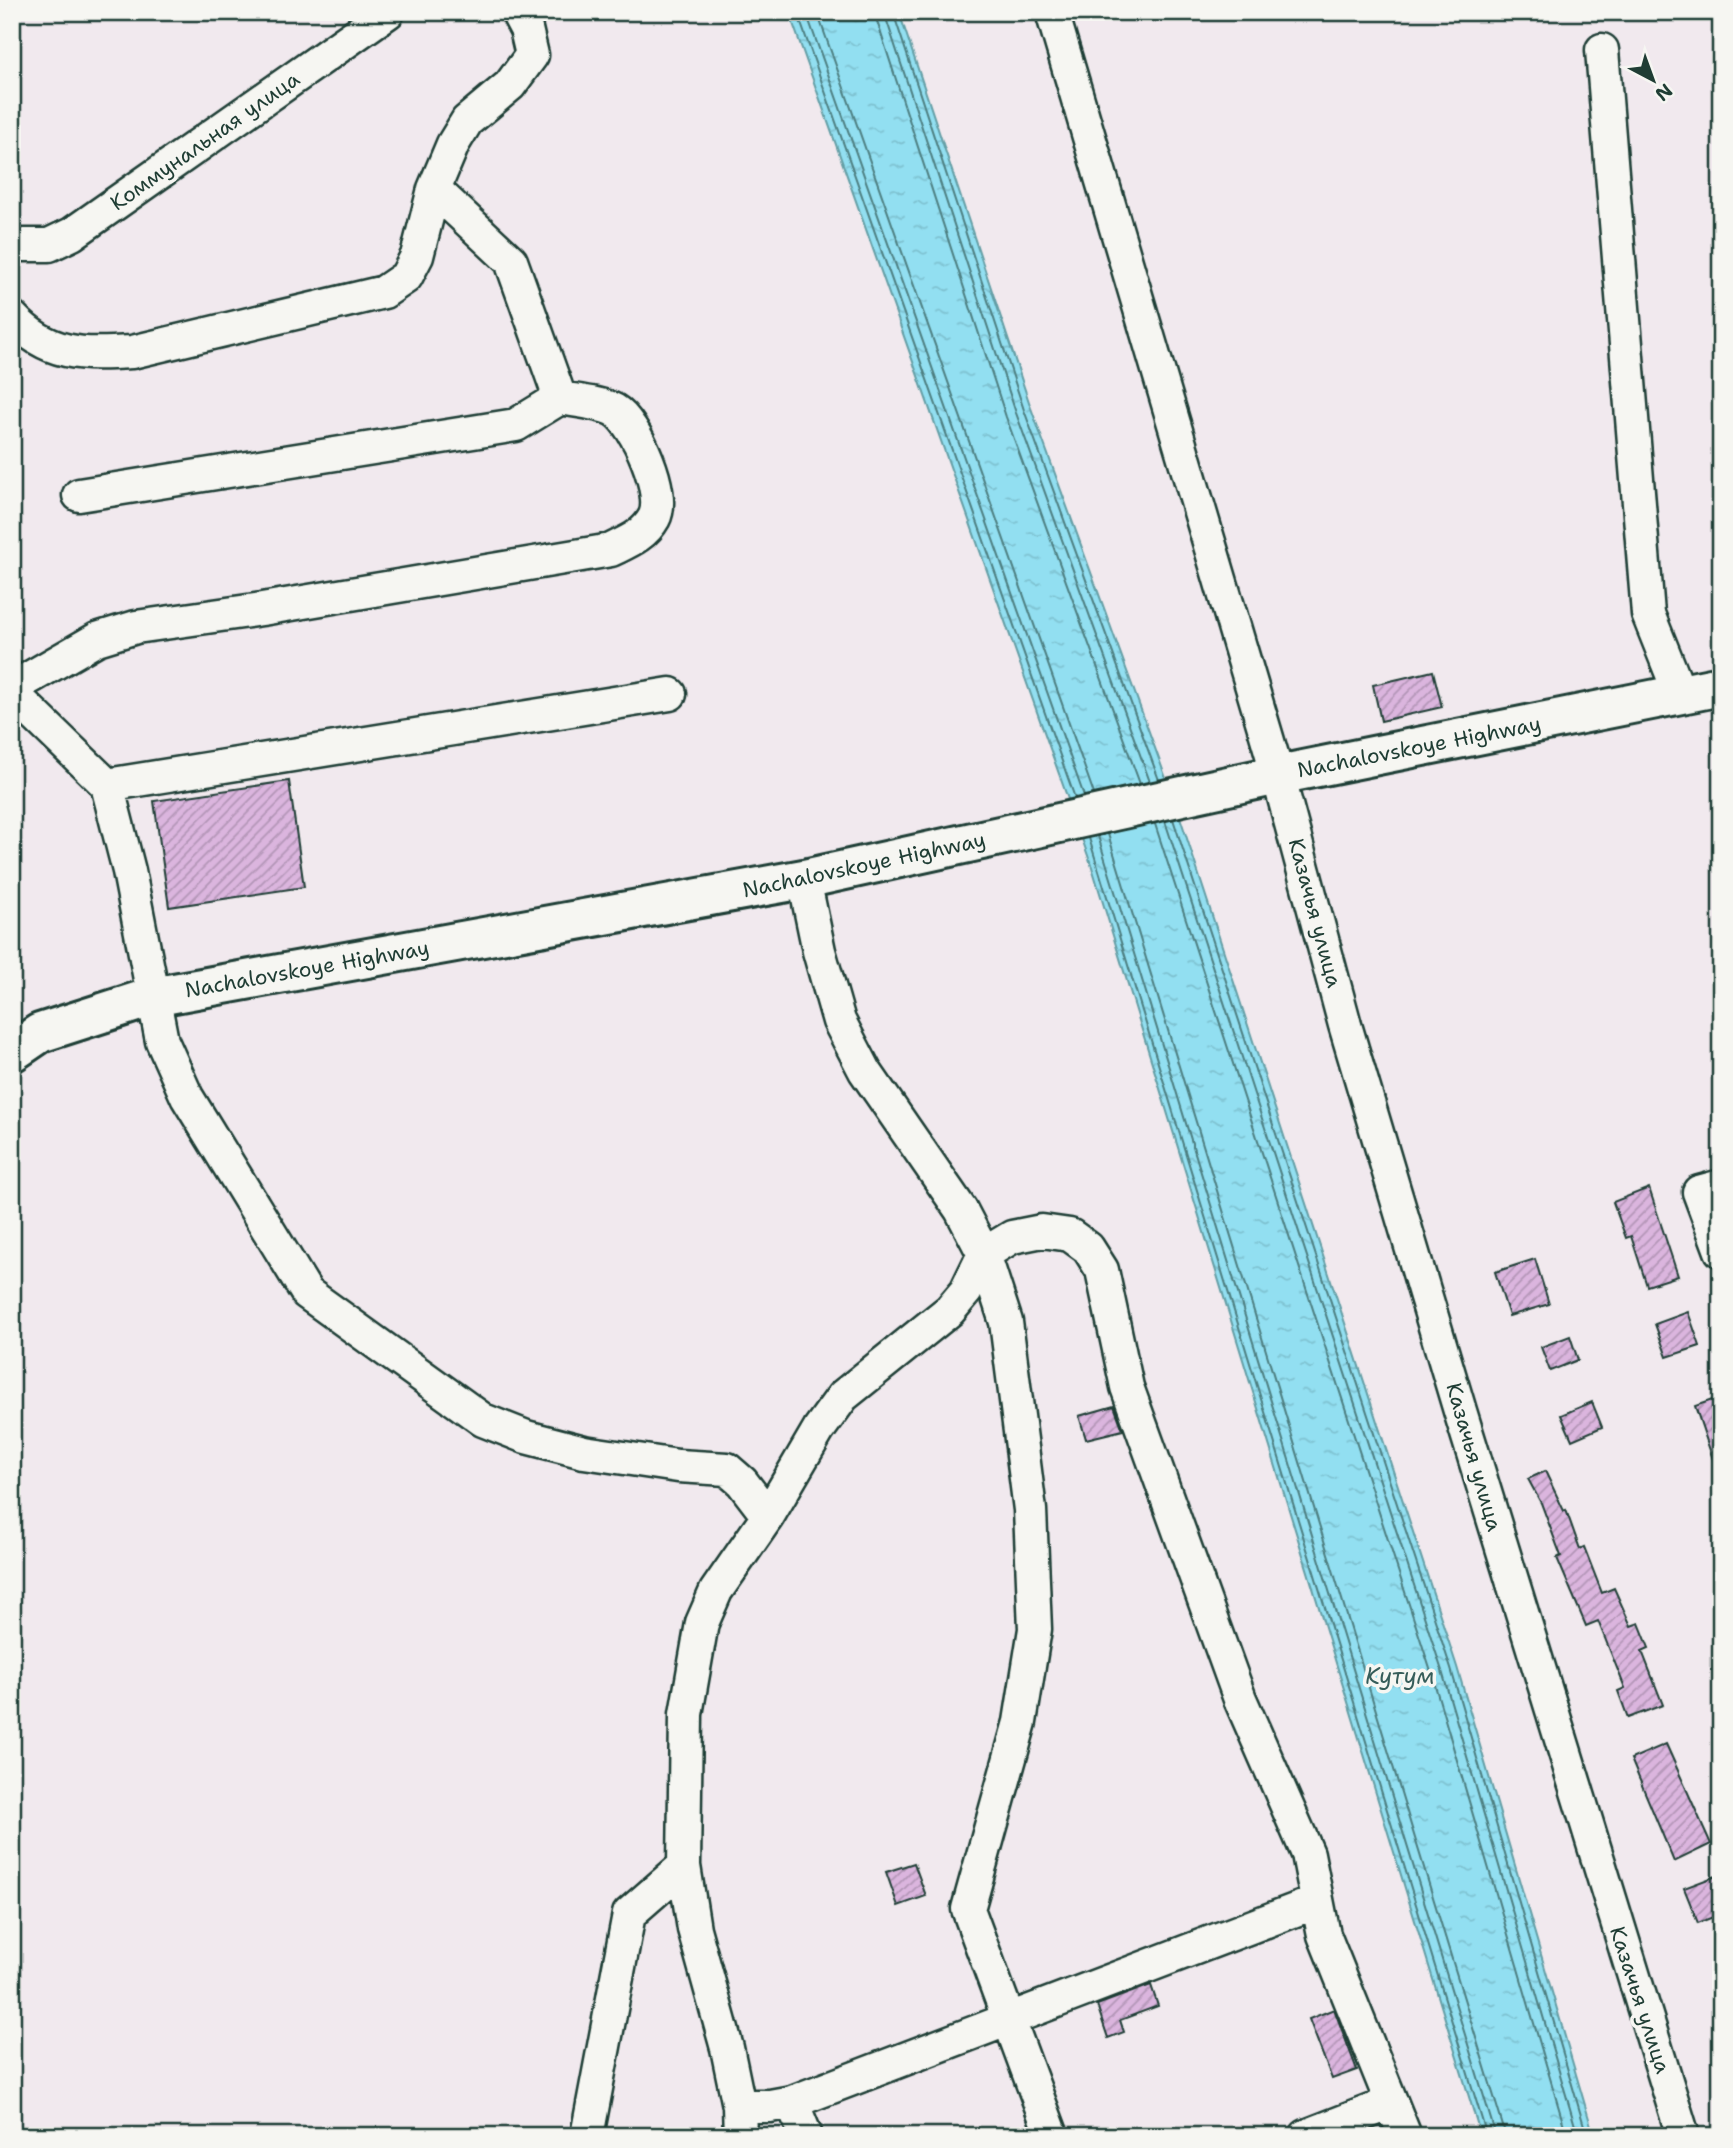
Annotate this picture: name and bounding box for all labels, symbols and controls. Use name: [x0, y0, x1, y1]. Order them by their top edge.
north arrow: [1618, 46, 1688, 116]
street label: Коммунальная улица: [105, 65, 305, 217]
text: N: [1650, 78, 1678, 107]
street label: Nachalovskoye Highway: [1295, 710, 1543, 784]
street label: Nachalovskoye Highway: [740, 826, 988, 904]
street label: Казачья улица: [1282, 835, 1348, 991]
street label: Nachalovskoye Highway: [183, 934, 431, 1004]
street label: Казачья улица: [1439, 1380, 1509, 1534]
water label: Кутум: [1365, 1661, 1435, 1691]
street label: Казачья улица: [1603, 1923, 1677, 2077]

